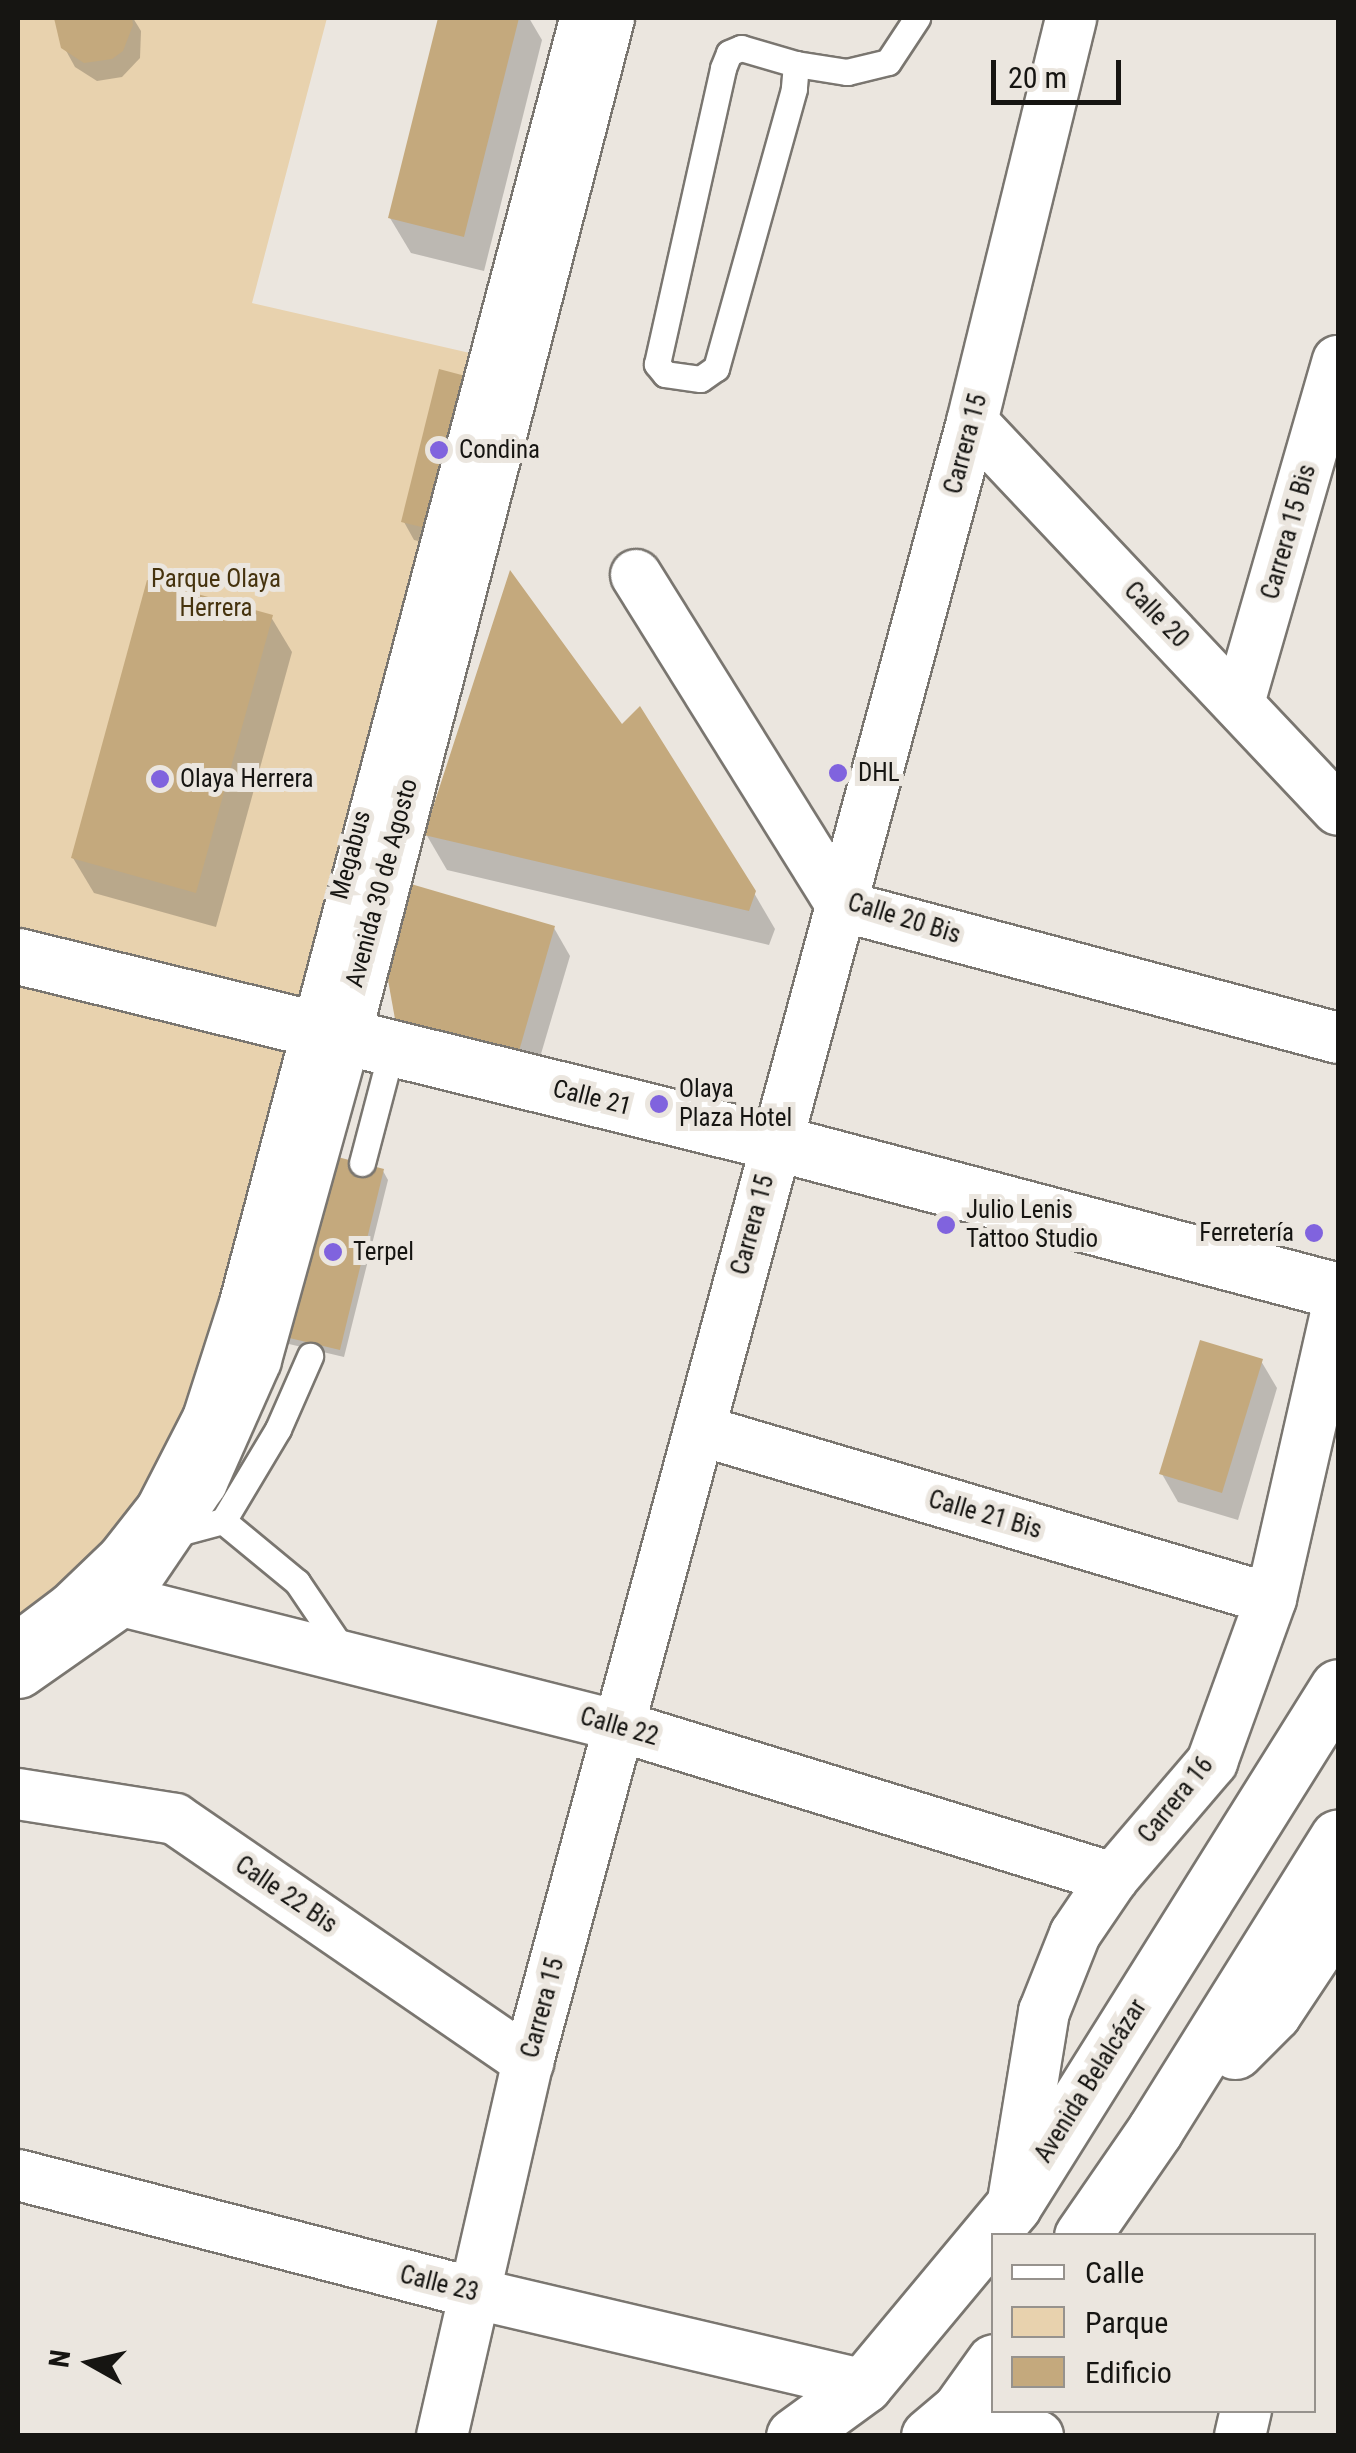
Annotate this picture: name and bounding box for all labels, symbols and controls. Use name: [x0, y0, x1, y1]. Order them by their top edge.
scale bar: [996, 40, 1126, 102]
text: 20 m: [1008, 60, 1067, 95]
street label: Carrera 15: [938, 391, 994, 497]
place label: Condina: [459, 435, 540, 465]
marker: Condina: [428, 439, 450, 461]
street label: Carrera 15 Bis: [1255, 461, 1323, 603]
park label: Parque Olaya Herrera: [151, 565, 281, 624]
street label: Calle 20: [1118, 576, 1194, 654]
place label: DHL: [858, 758, 900, 788]
marker: DHL: [827, 762, 849, 784]
place label: Olaya Herrera: [180, 764, 314, 794]
marker: Olaya Herrera: [149, 768, 171, 790]
street label: Avenida 30 de Agosto: [340, 775, 424, 991]
street label: Megabus: [325, 807, 377, 903]
street label: Calle 20 Bis: [844, 888, 964, 950]
street label: Calle 21: [550, 1074, 634, 1122]
place label: Olaya Plaza Hotel: [679, 1075, 792, 1134]
marker: Olaya Plaza Hotel: [648, 1093, 670, 1115]
street label: Carrera 15: [725, 1172, 781, 1278]
place label: Julio Lenis Tattoo Studio: [966, 1196, 1098, 1255]
marker: Julio Lenis Tattoo Studio: [935, 1214, 957, 1236]
place label: Ferretería: [1199, 1218, 1294, 1248]
marker: Ferretería: [1303, 1222, 1325, 1244]
place label: Terpel: [353, 1237, 414, 1267]
marker: Terpel: [322, 1241, 344, 1263]
street label: Calle 21 Bis: [925, 1485, 1045, 1545]
street label: Calle 22: [577, 1702, 661, 1752]
street label: Carrera 16: [1132, 1751, 1220, 1849]
street label: Calle 22 Bis: [229, 1850, 343, 1940]
street label: Carrera 15: [515, 1955, 571, 2061]
street label: Avenida Belalcázar: [1029, 1994, 1153, 2168]
legend: [991, 2233, 1316, 2413]
text: Calle: [1085, 2255, 1144, 2290]
street label: Calle 23: [397, 2260, 481, 2308]
text: Parque: [1085, 2305, 1168, 2340]
north arrow: [40, 2313, 140, 2413]
text: N: [42, 2348, 77, 2370]
text: Edificio: [1085, 2355, 1172, 2390]

